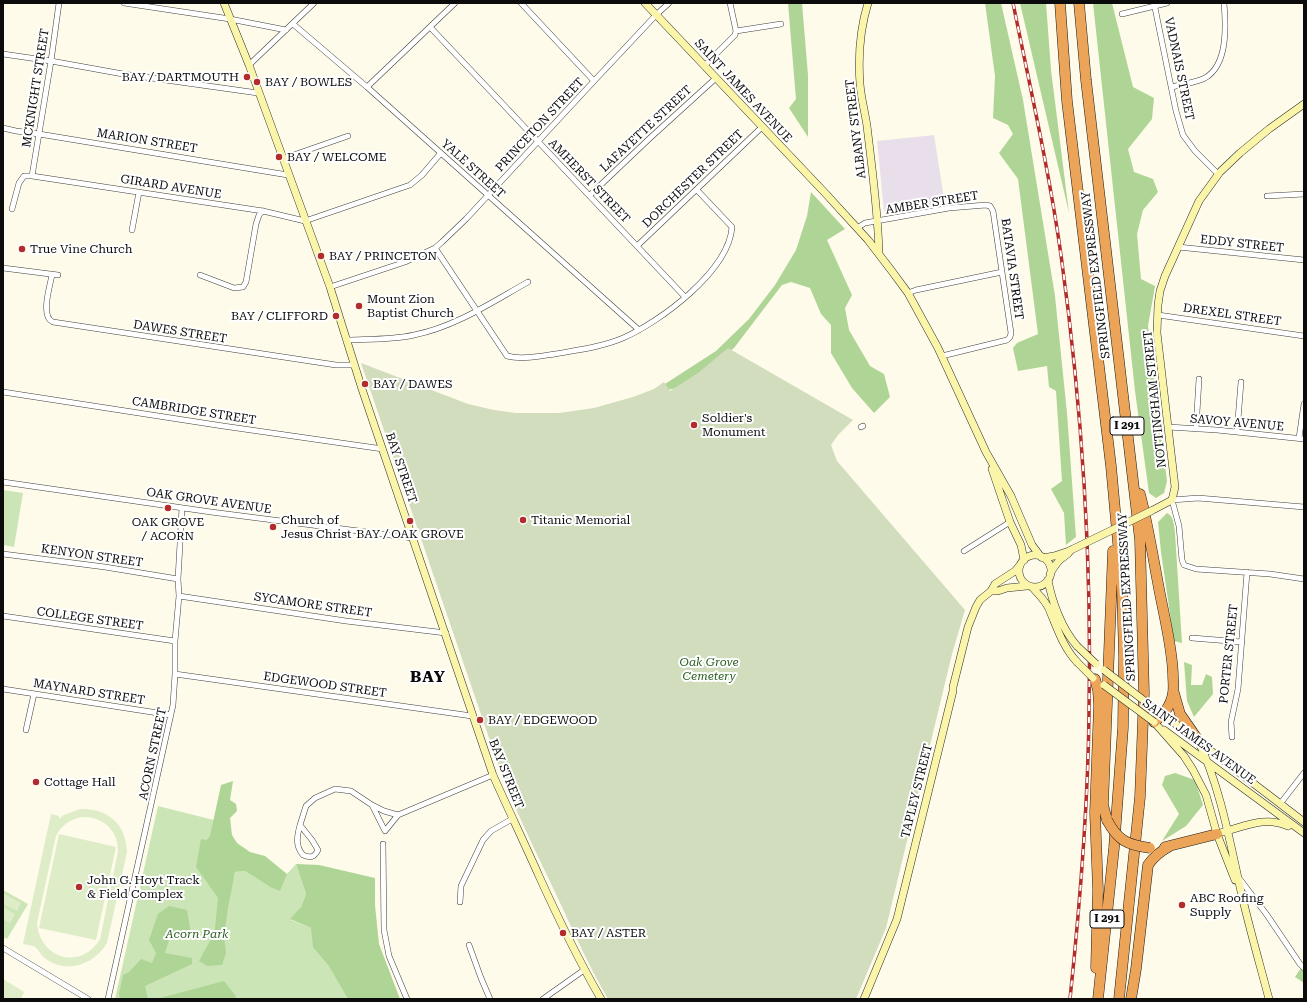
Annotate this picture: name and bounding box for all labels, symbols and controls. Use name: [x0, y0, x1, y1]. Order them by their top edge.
street label: VADNAIS STREET: [1161, 16, 1197, 122]
street label: MCKNIGHT STREET: [19, 28, 53, 148]
street label: SAINT JAMES AVENUE: [691, 36, 795, 146]
place label: BAY / DARTMOUTH: [122, 70, 239, 84]
marker: BAY / DARTMOUTH: [242, 72, 252, 82]
place label: BAY / BOWLES: [265, 75, 352, 89]
street label: PRINCETON STREET: [493, 75, 587, 175]
marker: BAY / BOWLES: [252, 77, 262, 87]
street label: ALBANY STREET: [843, 79, 869, 179]
street label: LAFAYETTE STREET: [597, 83, 695, 175]
street label: MARION STREET: [96, 126, 198, 156]
street label: DORCHESTER STREET: [640, 127, 746, 231]
street label: AMHERST STREET: [545, 136, 633, 226]
street label: YALE STREET: [438, 137, 508, 201]
place label: BAY / WELCOME: [287, 150, 387, 164]
marker: BAY / WELCOME: [274, 152, 284, 162]
street label: GIRARD AVENUE: [120, 172, 222, 202]
street label: AMBER STREET: [885, 189, 979, 217]
street label: SPRINGFIELD EXPRESSWAY: [1079, 190, 1113, 360]
street label: BATAVIA STREET: [998, 217, 1026, 321]
street label: EDDY STREET: [1199, 232, 1285, 256]
place label: True Vine Church: [30, 242, 133, 256]
marker: True Vine Church: [17, 244, 27, 254]
place label: BAY / PRINCETON: [329, 249, 437, 263]
marker: BAY / PRINCETON: [316, 251, 326, 261]
place label: Mount Zion Baptist Church: [367, 292, 454, 320]
marker: Mount Zion Baptist Church: [354, 301, 364, 311]
street label: DREXEL STREET: [1182, 301, 1282, 329]
place label: BAY / CLIFFORD: [231, 309, 328, 323]
marker: BAY / CLIFFORD: [331, 311, 341, 321]
street label: DAWES STREET: [132, 318, 228, 346]
street label: NOTTINGHAM STREET: [1141, 330, 1169, 468]
place label: BAY / DAWES: [373, 377, 452, 391]
marker: BAY / DAWES: [360, 379, 370, 389]
street label: CAMBRIDGE STREET: [131, 394, 257, 428]
place label: Soldier's Monument: [702, 411, 766, 439]
street label: SAVOY AVENUE: [1189, 412, 1285, 434]
road number: I 291: [1110, 417, 1144, 435]
marker: Soldier's Monument: [689, 420, 699, 430]
street label: BAY STREET: [382, 431, 420, 505]
street label: OAK GROVE AVENUE: [146, 485, 272, 517]
marker: OAK GROVE / ACORN: [163, 503, 173, 513]
street label: SPRINGFIELD EXPRESSWAY: [1115, 512, 1139, 682]
place label: Church of Jesus Christ: [281, 513, 351, 541]
place label: Titanic Memorial: [531, 513, 630, 527]
place label: OAK GROVE / ACORN: [132, 515, 204, 543]
marker: Titanic Memorial: [518, 515, 528, 525]
marker: BAY / OAK GROVE: [405, 516, 415, 526]
marker: Church of Jesus Christ: [268, 522, 278, 532]
place label: BAY / OAK GROVE: [356, 527, 464, 541]
street label: KENYON STREET: [40, 542, 144, 570]
street label: SYCAMORE STREET: [253, 590, 373, 620]
street label: COLLEGE STREET: [36, 604, 144, 634]
street label: PORTER STREET: [1217, 604, 1241, 704]
park label: Oak Grove Cemetery: [679, 655, 739, 683]
district label: BAY: [410, 667, 446, 687]
street label: EDGEWOOD STREET: [262, 669, 388, 701]
street label: MAYNARD STREET: [32, 676, 146, 708]
street label: SAINT JAMES AVENUE: [1140, 696, 1258, 788]
street label: ACORN STREET: [136, 706, 170, 802]
place label: BAY / EDGEWOOD: [488, 713, 597, 727]
marker: BAY / EDGEWOOD: [475, 715, 485, 725]
street label: BAY STREET: [485, 737, 527, 811]
street label: TAPLEY STREET: [898, 742, 936, 840]
place label: Cottage Hall: [44, 775, 115, 789]
marker: Cottage Hall: [31, 777, 41, 787]
place label: John G. Hoyt Track & Field Complex: [87, 873, 200, 901]
marker: John G. Hoyt Track & Field Complex: [74, 882, 84, 892]
place label: ABC Roofing Supply: [1190, 891, 1263, 919]
marker: ABC Roofing Supply: [1177, 900, 1187, 910]
road number: I 291: [1090, 910, 1124, 928]
place label: BAY / ASTER: [571, 926, 646, 940]
park label: Acorn Park: [166, 927, 228, 941]
marker: BAY / ASTER: [558, 928, 568, 938]

